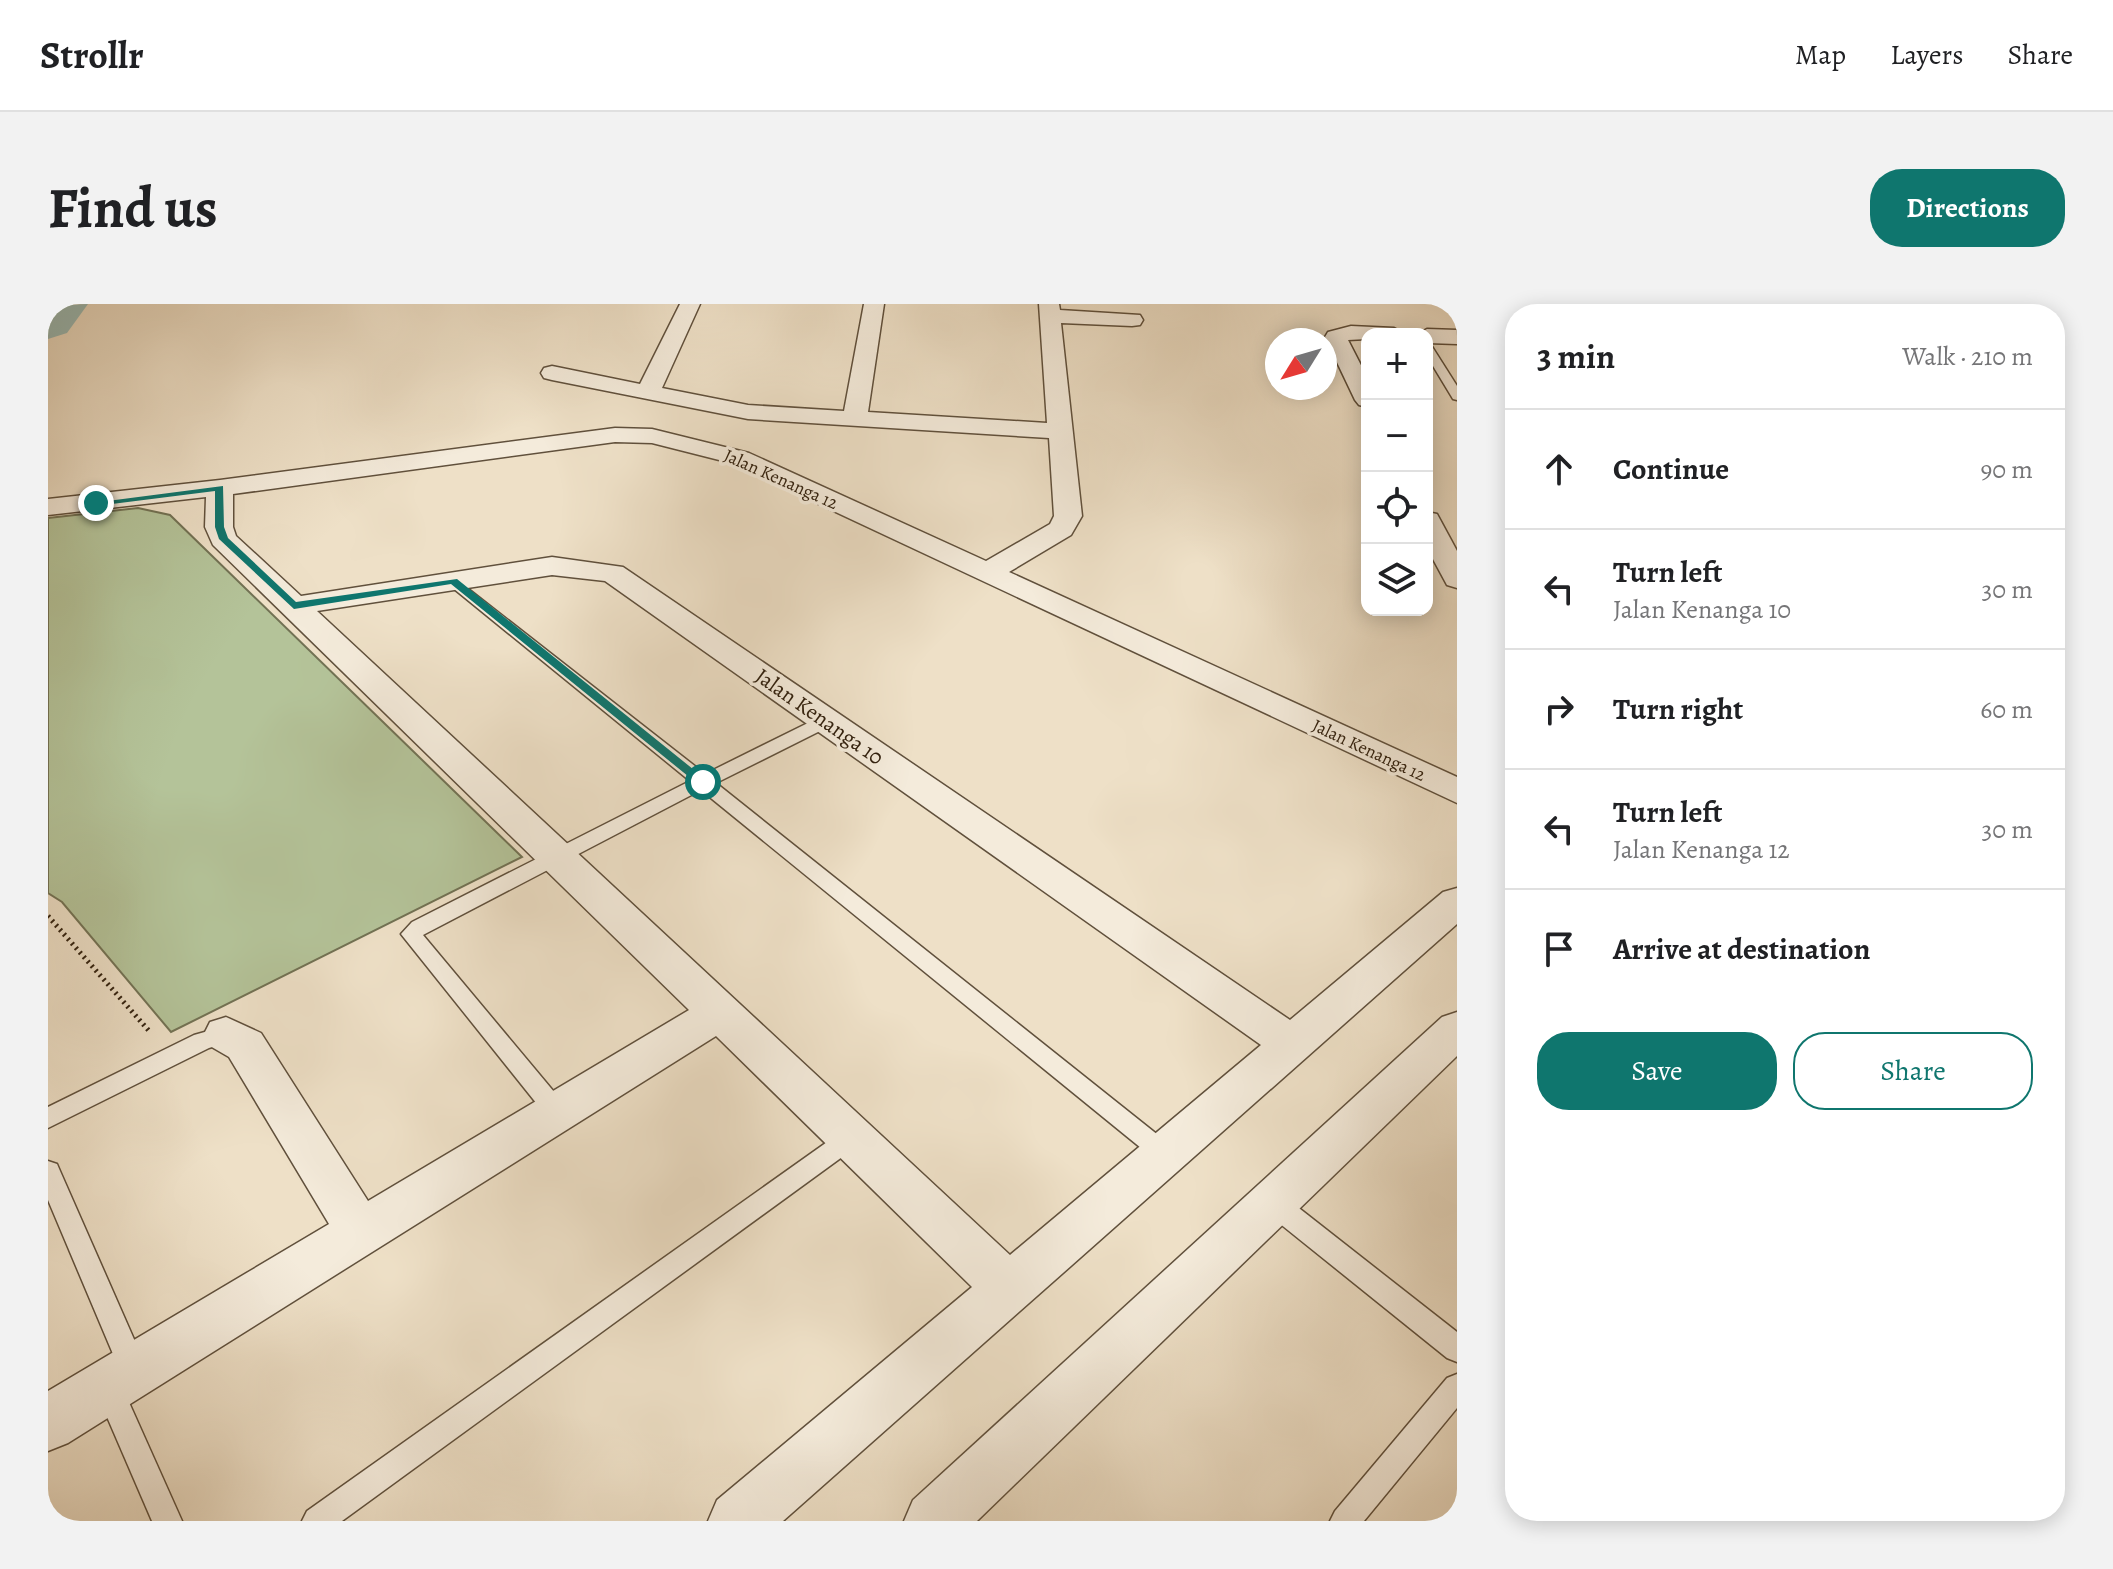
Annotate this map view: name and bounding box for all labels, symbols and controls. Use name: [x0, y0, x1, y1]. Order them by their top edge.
text: Strollr: [40, 29, 144, 81]
text: Map: [1795, 36, 1846, 74]
text: Layers: [1890, 36, 1963, 74]
text: Share: [2007, 36, 2073, 74]
button: Directions: [1870, 169, 2065, 247]
text: Find us: [48, 170, 218, 246]
north arrow: [1265, 328, 1337, 400]
map controls: [1361, 328, 1433, 616]
button: +: [1361, 328, 1433, 400]
text: 3 min: [1537, 333, 1615, 380]
text: Walk · 210 m: [1902, 339, 2033, 374]
button: −: [1361, 400, 1433, 472]
street label: Jalan Kenanga 12: [720, 443, 842, 515]
icon: ahead: [1537, 447, 1581, 491]
text: Continue: [1613, 449, 1729, 489]
text: 90 m: [1981, 452, 2033, 487]
button: locate: [1361, 472, 1433, 544]
route end: [78, 485, 114, 521]
button: layers: [1361, 544, 1433, 616]
text: Turn left: [1613, 552, 1722, 592]
icon: left: [1537, 567, 1581, 611]
text: 30 m: [1982, 572, 2033, 607]
text: Jalan Kenanga 10: [1613, 592, 1791, 627]
street label: Jalan Kenanga 10: [749, 661, 890, 772]
icon: right: [1537, 687, 1581, 731]
text: Turn right: [1613, 689, 1743, 729]
text: 60 m: [1980, 692, 2033, 727]
street label: Jalan Kenanga 12: [1308, 713, 1430, 787]
route start: [685, 764, 721, 800]
text: Turn left: [1613, 792, 1722, 832]
icon: left: [1537, 807, 1581, 851]
text: 30 m: [1982, 812, 2033, 847]
text: Jalan Kenanga 12: [1613, 832, 1790, 867]
icon: arrive: [1537, 927, 1581, 971]
text: Arrive at destination: [1613, 929, 1870, 969]
button: Save: [1537, 1032, 1777, 1110]
button: Share: [1793, 1032, 2033, 1110]

